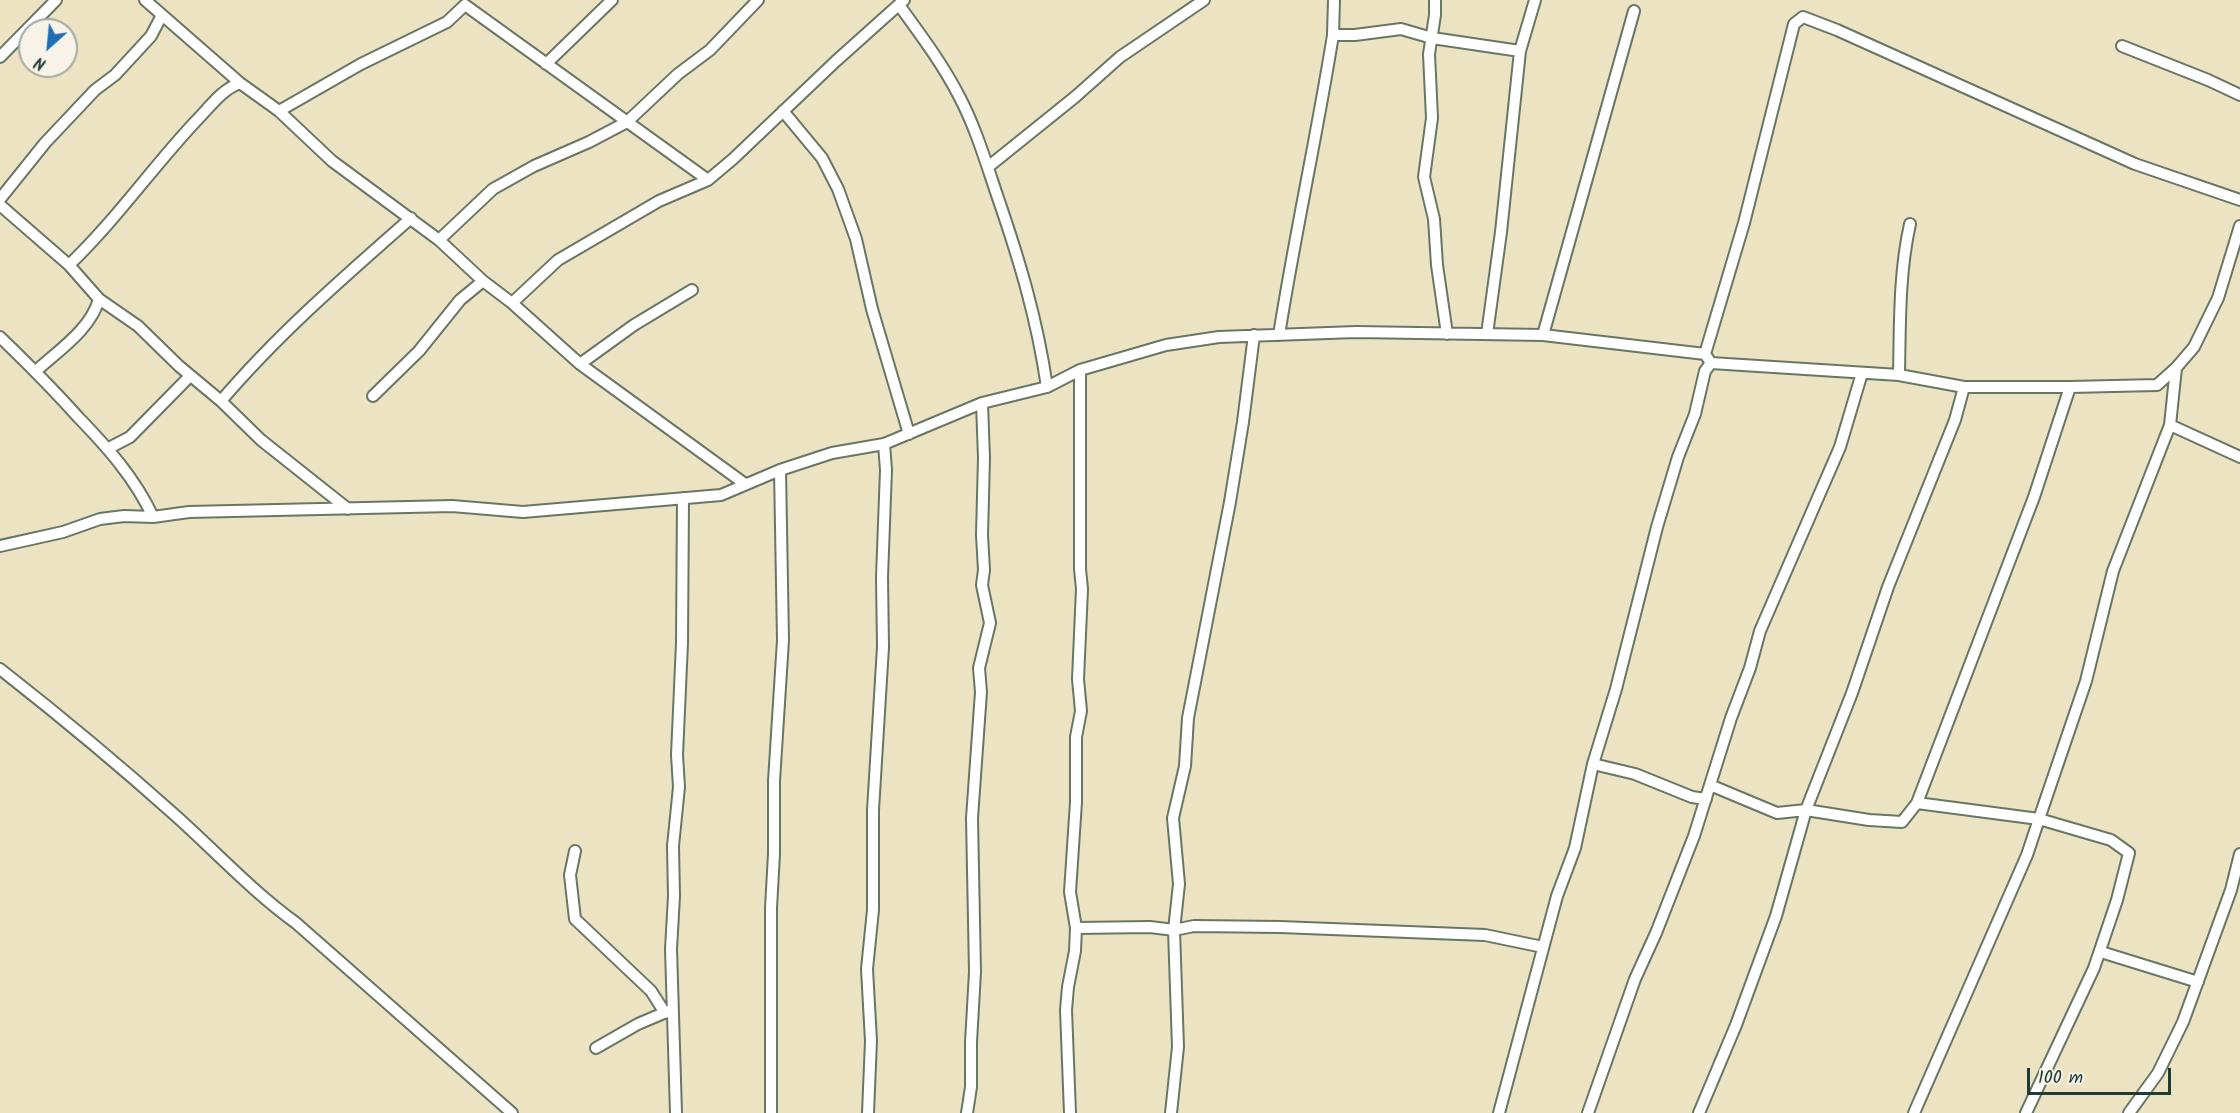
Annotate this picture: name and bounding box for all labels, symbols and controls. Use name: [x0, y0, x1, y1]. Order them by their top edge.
north arrow: [18, 18, 78, 78]
text: N: [30, 49, 51, 76]
scale bar: [2030, 1056, 2174, 1094]
text: 100 m: [2038, 1064, 2083, 1093]

